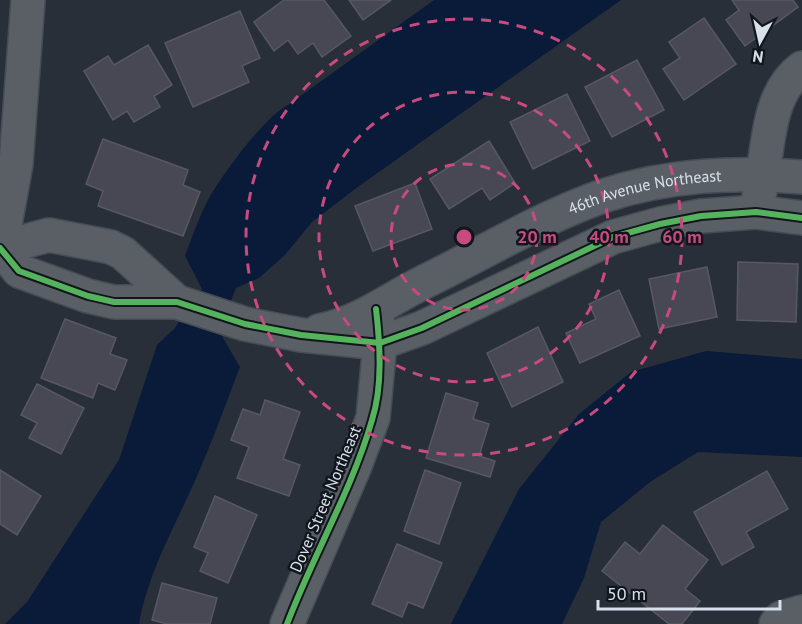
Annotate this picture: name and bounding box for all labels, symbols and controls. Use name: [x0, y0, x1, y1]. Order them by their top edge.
north arrow: [730, 12, 790, 72]
text: N: [751, 46, 765, 67]
street label: 46th Avenue Northeast: [565, 165, 722, 219]
text: 20 m: [517, 225, 557, 248]
text: 40 m: [589, 225, 629, 248]
text: 60 m: [662, 225, 702, 248]
centre of rings: [454, 227, 474, 247]
street label: Dover Street Northeast: [285, 422, 365, 575]
scale bar: [598, 573, 780, 611]
text: 50 m: [607, 582, 646, 605]

